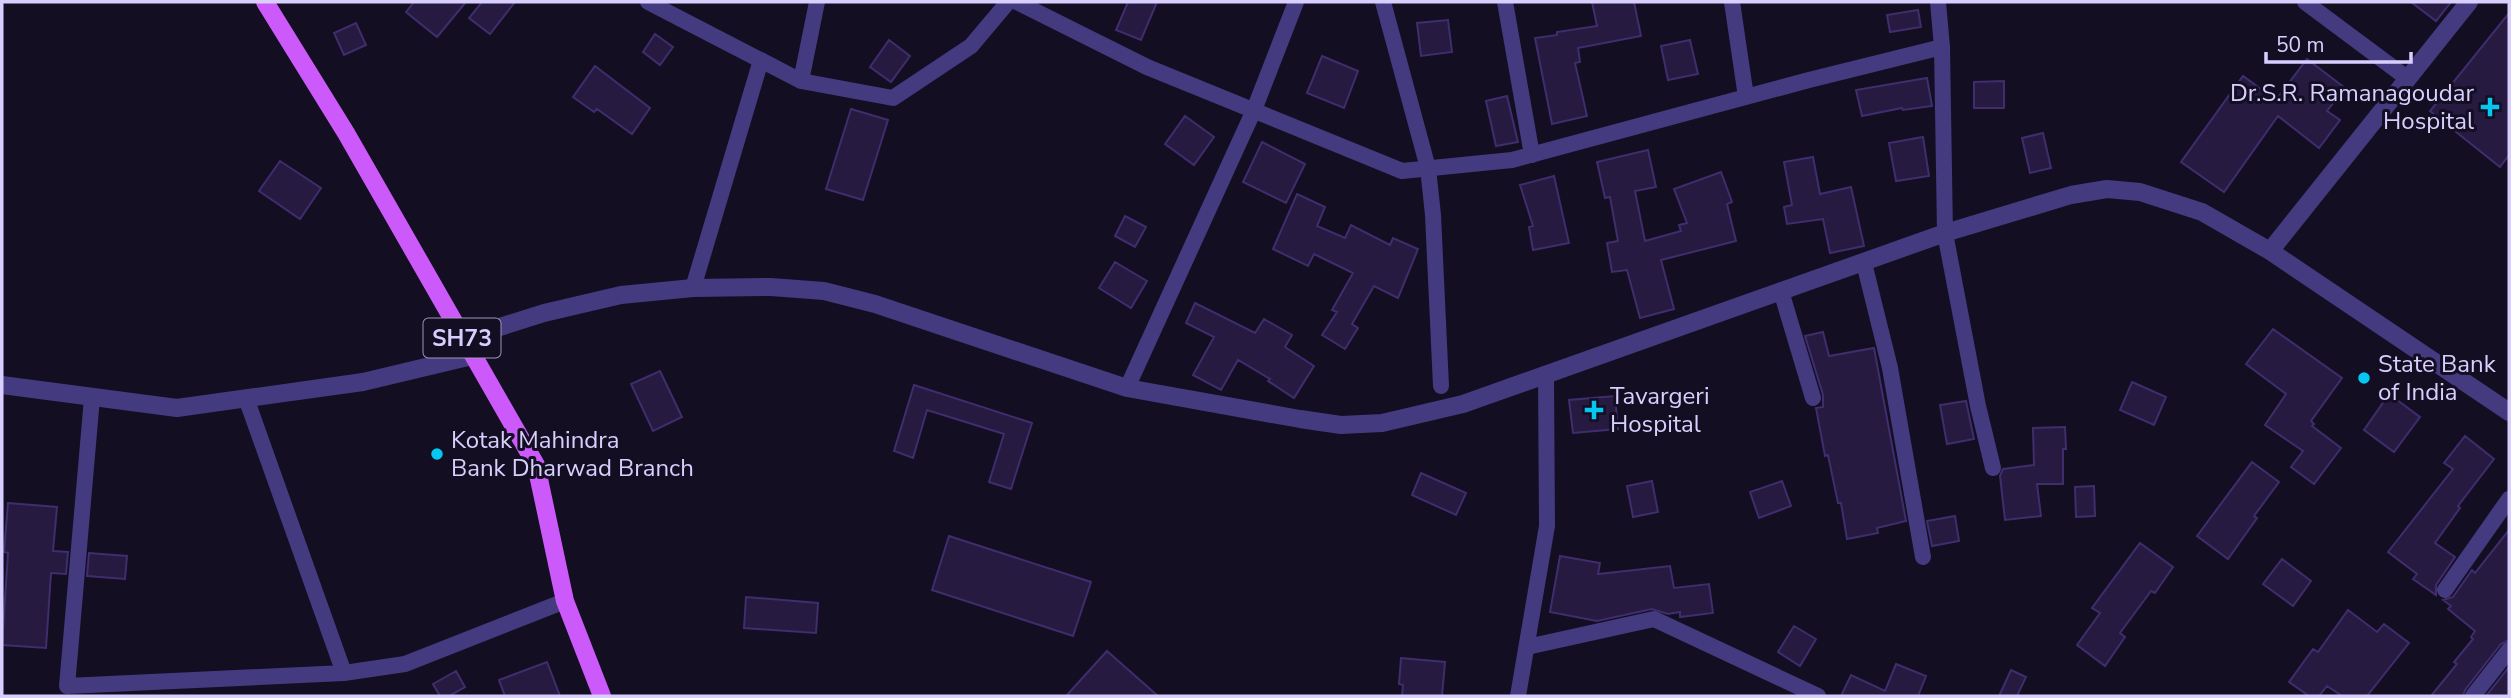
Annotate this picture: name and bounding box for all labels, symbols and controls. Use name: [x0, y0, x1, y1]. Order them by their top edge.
scale bar: [2266, 21, 2411, 65]
text: 50 m: [2276, 31, 2325, 59]
place label: Dr.S.R. Ramanagoudar Hospital: [2230, 77, 2474, 137]
marker: Dr.S.R. Ramanagoudar Hospital: [2480, 97, 2500, 117]
road number: SH73: [424, 318, 500, 358]
place label: State Bank of India: [2378, 348, 2497, 408]
marker: State Bank of India: [2356, 370, 2372, 386]
place label: Tavargeri Hospital: [1610, 380, 1709, 440]
marker: Tavargeri Hospital: [1584, 400, 1604, 420]
place label: Kotak Mahindra Bank Dharwad Branch: [451, 424, 694, 484]
marker: Kotak Mahindra Bank Dharwad Branch: [429, 446, 445, 462]

